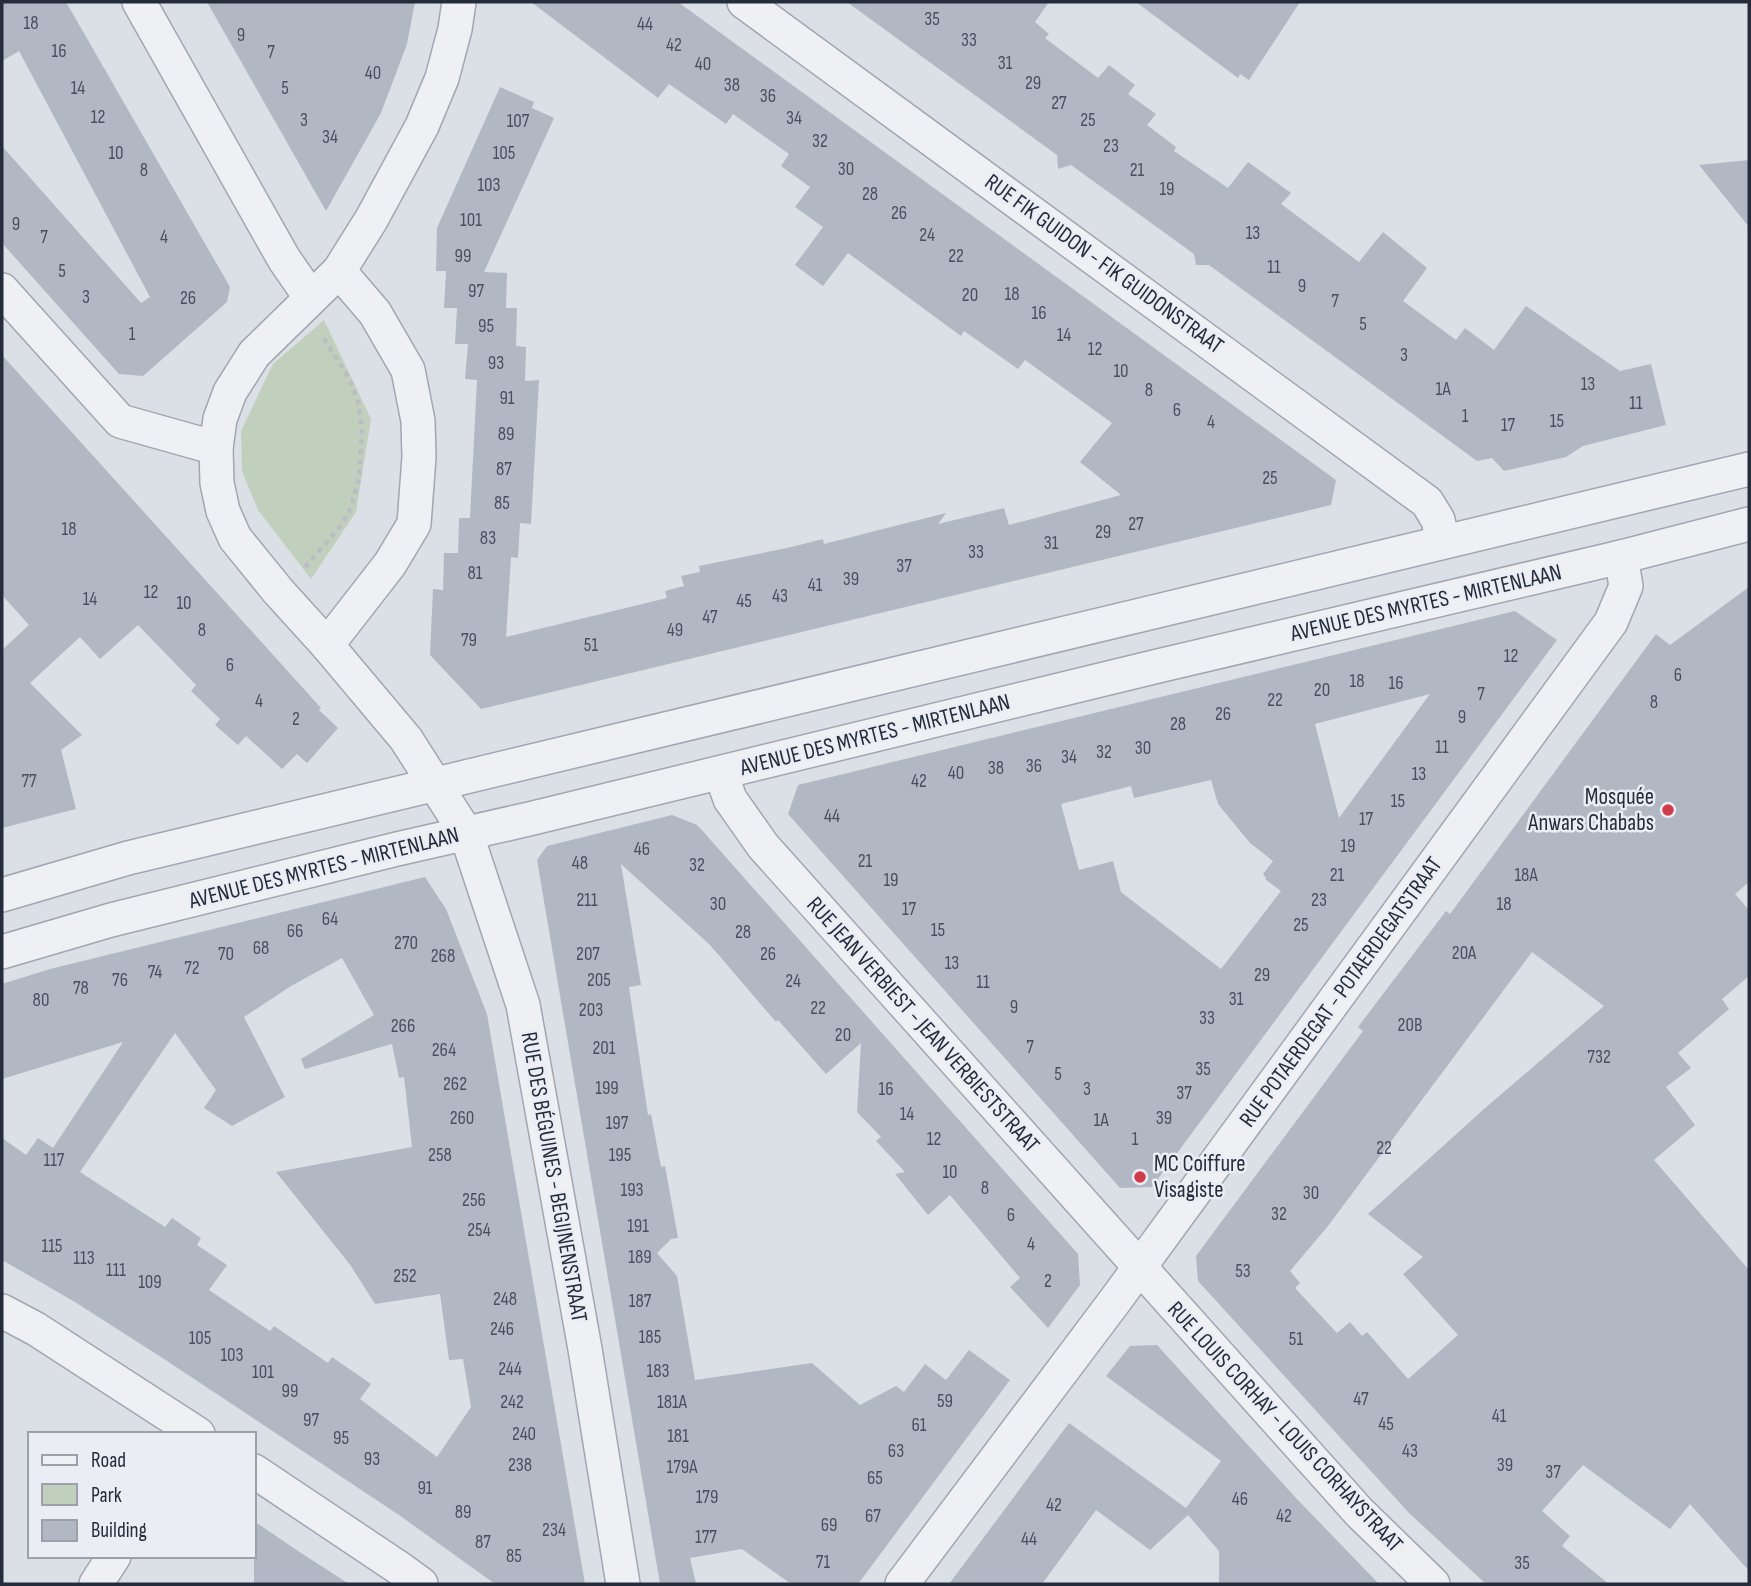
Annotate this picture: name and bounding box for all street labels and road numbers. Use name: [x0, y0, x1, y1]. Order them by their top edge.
street label: RUE FIK GUIDON - FIK GUIDONSTRAAT: [979, 168, 1229, 360]
street label: AVENUE DES MYRTES - MIRTENLAAN: [1287, 558, 1564, 648]
street label: AVENUE DES MYRTES - MIRTENLAAN: [736, 688, 1013, 782]
street label: AVENUE DES MYRTES - MIRTENLAAN: [185, 821, 462, 915]
street label: RUE POTAERDEGAT - POTAERDEGATSTRAAT: [1234, 851, 1448, 1133]
street label: RUE JEAN VERBIEST - JEAN VERBIESTSTRAAT: [801, 891, 1045, 1159]
street label: RUE DES BÉGUINES - BEGIJNENSTRAAT: [515, 1030, 593, 1324]
street label: RUE LOUIS CORHAY - LOUIS CORHAYSTRAAT: [1161, 1296, 1409, 1558]

